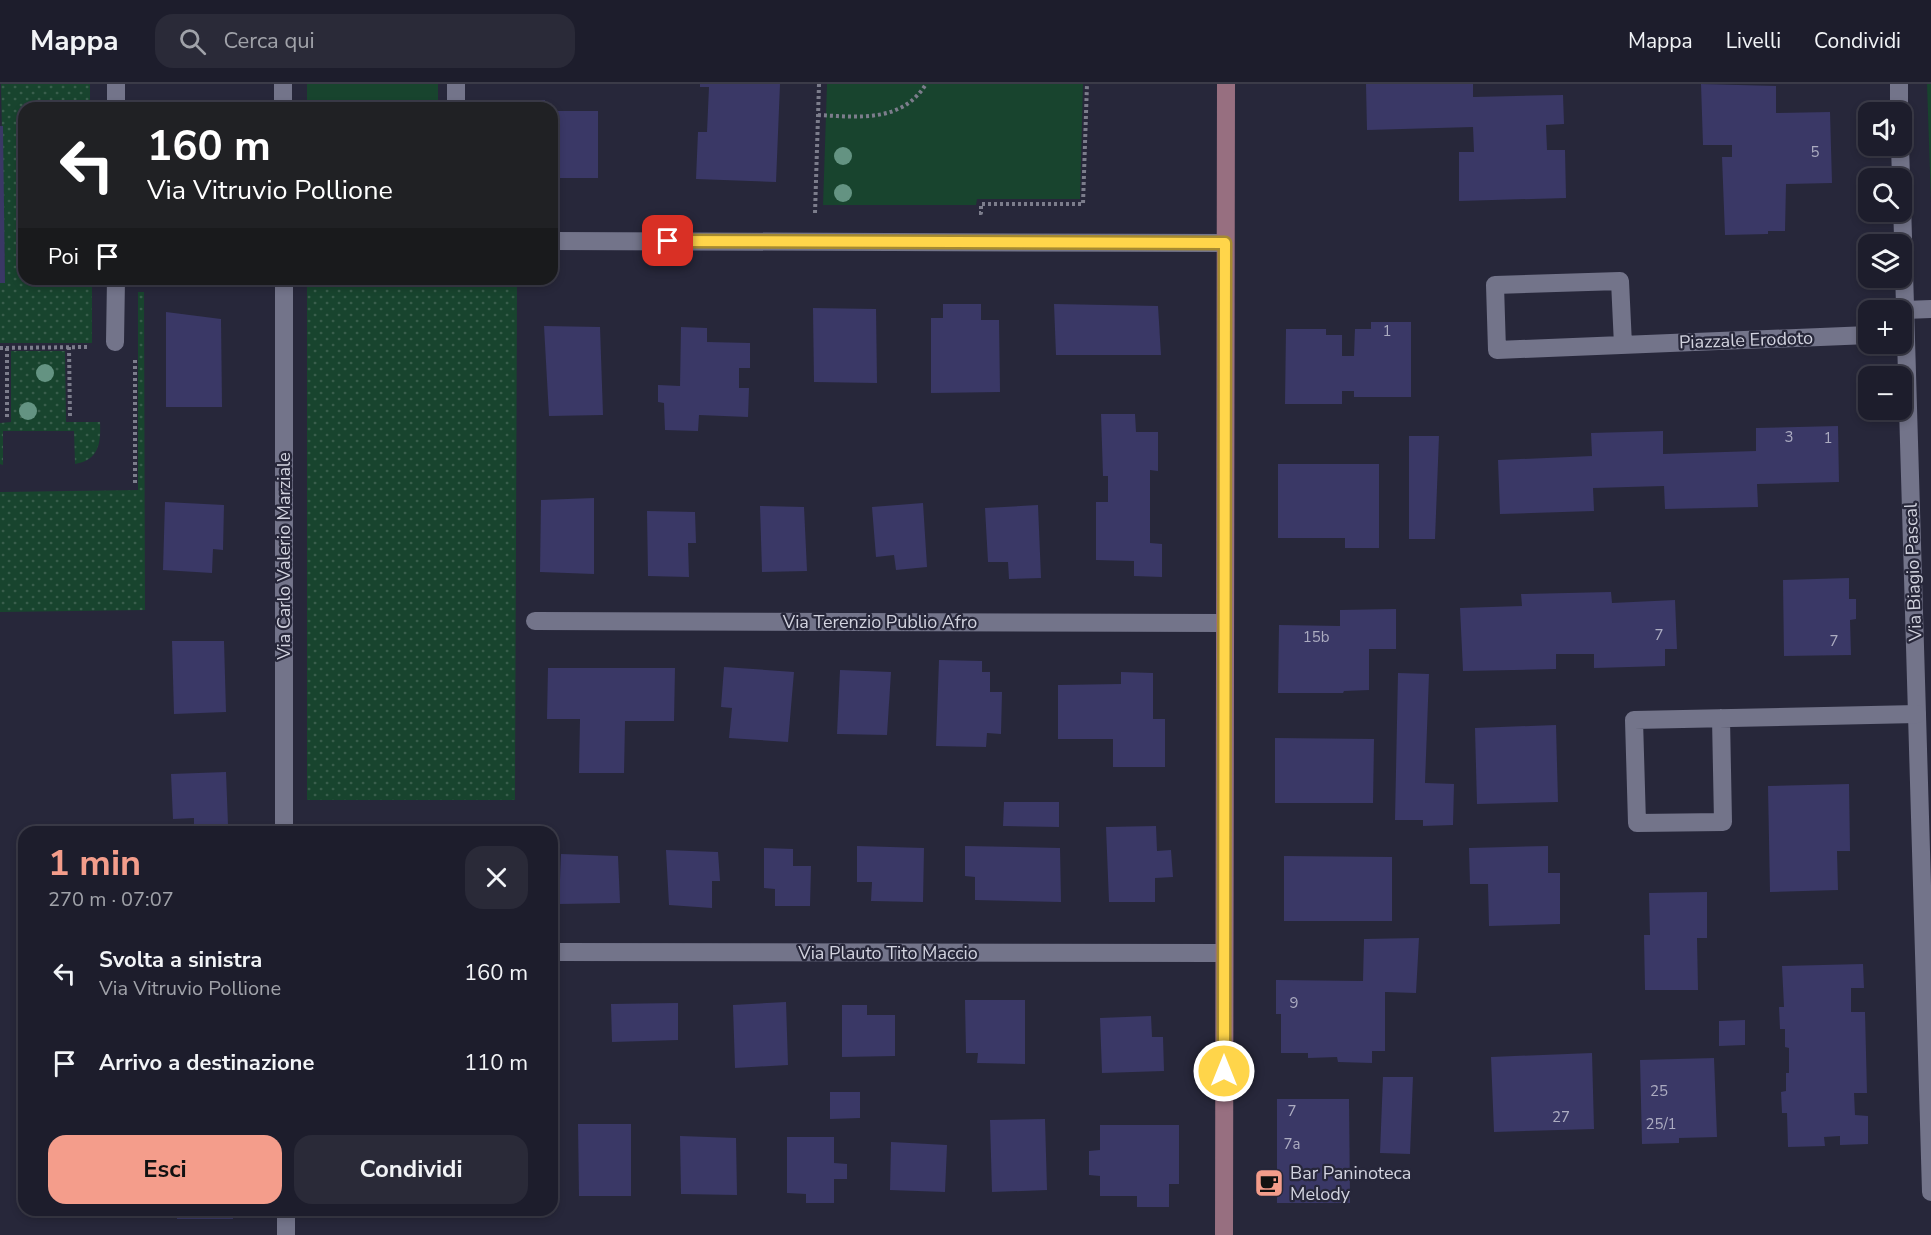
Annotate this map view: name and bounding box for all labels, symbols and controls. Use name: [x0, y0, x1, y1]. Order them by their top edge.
search box: [155, 14, 575, 68]
text: Mappa: [30, 22, 119, 60]
icon: search: [176, 25, 209, 58]
text: Cerca qui: [224, 26, 315, 56]
text: Mappa: [1628, 27, 1693, 55]
text: Livelli: [1726, 27, 1781, 55]
text: Condividi: [1814, 27, 1901, 55]
map controls: [1858, 102, 1912, 420]
button: sound: [1858, 102, 1912, 156]
text: 160 m: [147, 118, 271, 175]
icon: left: [48, 126, 126, 204]
house number: 5: [1810, 142, 1820, 162]
button: search: [1858, 168, 1912, 222]
text: Via Vitruvio Pollione: [147, 172, 393, 209]
pin: [642, 215, 693, 266]
icon: arrive: [651, 224, 684, 257]
button: layers: [1858, 234, 1912, 288]
icon: arrive: [91, 240, 124, 273]
text: Poi: [48, 242, 79, 272]
button: +: [1858, 300, 1912, 354]
house number: 1: [1382, 321, 1392, 341]
street label: Piazzale Erodoto: [1679, 326, 1813, 354]
button: −: [1858, 366, 1912, 420]
house number: 3: [1784, 427, 1794, 447]
house number: 1: [1823, 428, 1833, 448]
street label: Via Carlo Valerio Marziale: [272, 452, 296, 661]
street label: Via Biagio Pascal: [1899, 502, 1927, 643]
street label: Via Terenzio Publio Afro: [782, 610, 977, 634]
house number: 7: [1654, 625, 1664, 645]
house number: 15b: [1303, 627, 1330, 647]
house number: 7: [1829, 631, 1839, 651]
text: 1 min: [48, 839, 141, 888]
button: close: [465, 846, 528, 909]
text: 270 m · 07:07: [48, 886, 174, 913]
street label: Via Plauto Tito Maccio: [797, 941, 978, 965]
text: Svolta a sinistra: [99, 945, 262, 975]
icon: left: [48, 957, 81, 990]
text: 160 m: [464, 958, 528, 988]
text: Via Vitruvio Pollione: [99, 975, 281, 1002]
house number: 9: [1289, 993, 1299, 1013]
position arrow: [1192, 1039, 1256, 1103]
icon: arrive: [48, 1047, 81, 1080]
text: Arrivo a destinazione: [99, 1048, 314, 1078]
text: 110 m: [464, 1048, 528, 1078]
house number: 25: [1650, 1081, 1668, 1101]
house number: 7: [1287, 1101, 1297, 1121]
house number: 27: [1552, 1107, 1570, 1127]
house number: 25/1: [1645, 1114, 1677, 1134]
house number: 7a: [1284, 1134, 1300, 1154]
button: Esci: [48, 1135, 282, 1204]
button: Condividi: [294, 1135, 528, 1204]
place label: Bar Paninoteca Melody: [1290, 1161, 1411, 1206]
cafe icon: Bar Paninoteca Melody: [1253, 1167, 1285, 1199]

